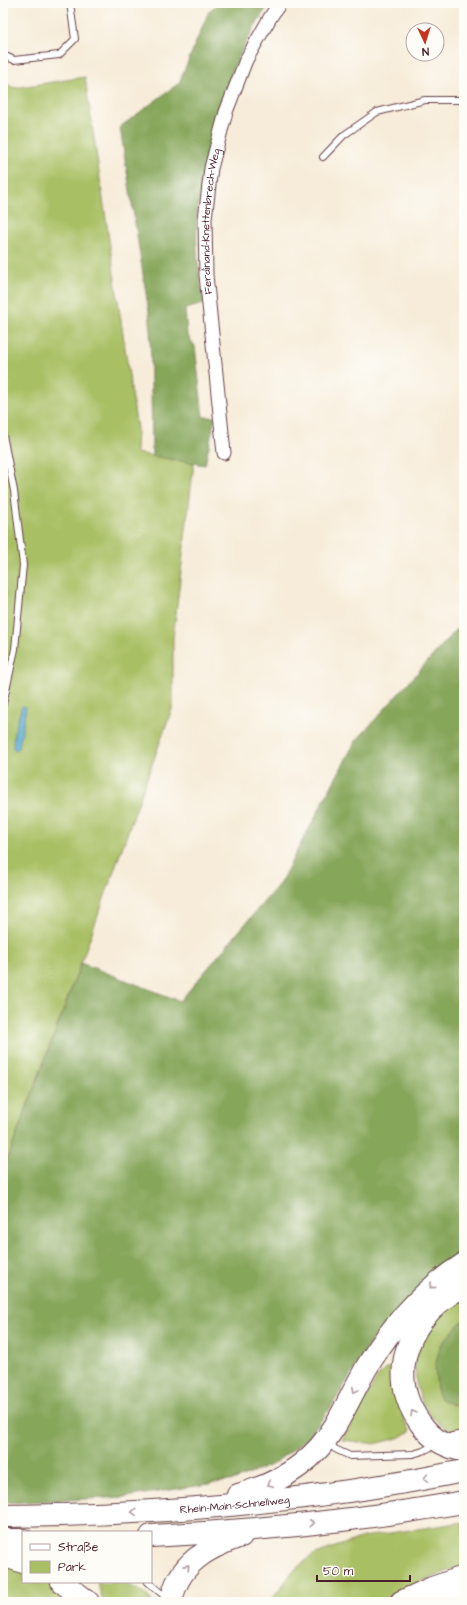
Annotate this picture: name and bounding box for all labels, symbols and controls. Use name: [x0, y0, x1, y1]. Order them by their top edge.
north arrow: [405, 22, 445, 62]
text: N: [422, 44, 430, 59]
street label: Ferdinand-Knettenbrech-Weg: [197, 146, 225, 295]
one-way arrow: [430, 1282, 437, 1289]
one-way arrow: [352, 1385, 359, 1393]
one-way arrow: [411, 1410, 418, 1417]
one-way arrow: [423, 1474, 429, 1482]
one-way arrow: [266, 1479, 274, 1487]
street label: Rhein-Main-Schnellweg: [179, 1491, 291, 1517]
one-way arrow: [131, 1508, 137, 1517]
one-way arrow: [309, 1519, 315, 1528]
legend: [22, 1531, 152, 1583]
text: Straße: [58, 1539, 99, 1556]
scale bar: [317, 1557, 410, 1583]
text: Park: [58, 1559, 86, 1576]
text: 50 m: [323, 1563, 354, 1580]
one-way arrow: [182, 1565, 189, 1572]

